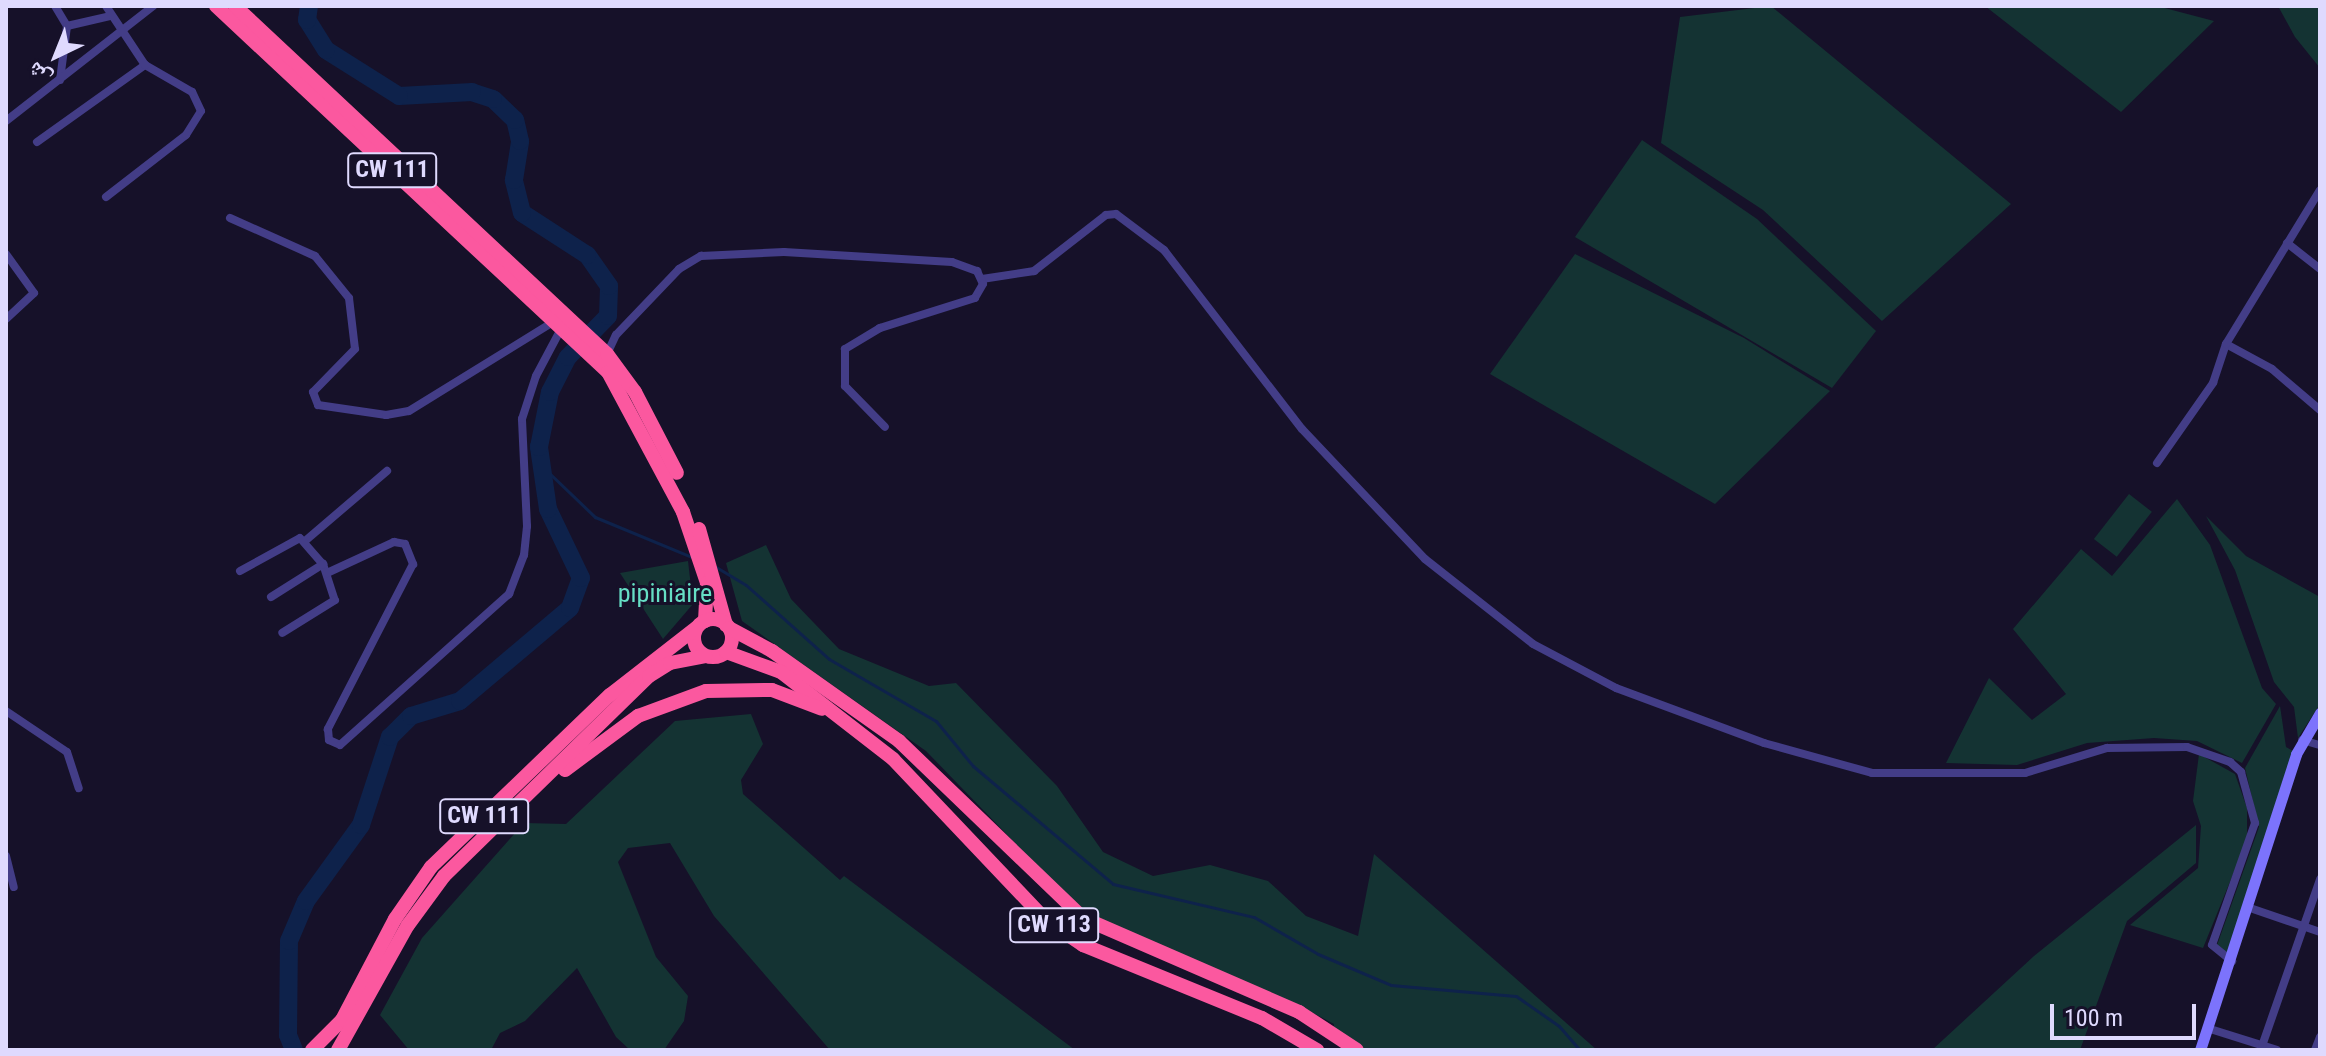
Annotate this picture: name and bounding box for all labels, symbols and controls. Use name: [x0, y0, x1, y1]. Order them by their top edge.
north arrow: [16, 16, 96, 96]
text: ش: [22, 57, 56, 91]
road number: CW 111: [346, 150, 438, 190]
park label: pipiniaire: [618, 578, 712, 610]
road number: CW 111: [438, 796, 530, 836]
road number: CW 113: [1008, 905, 1100, 945]
scale bar: [2054, 988, 2200, 1038]
text: 100 m: [2064, 1004, 2123, 1032]

